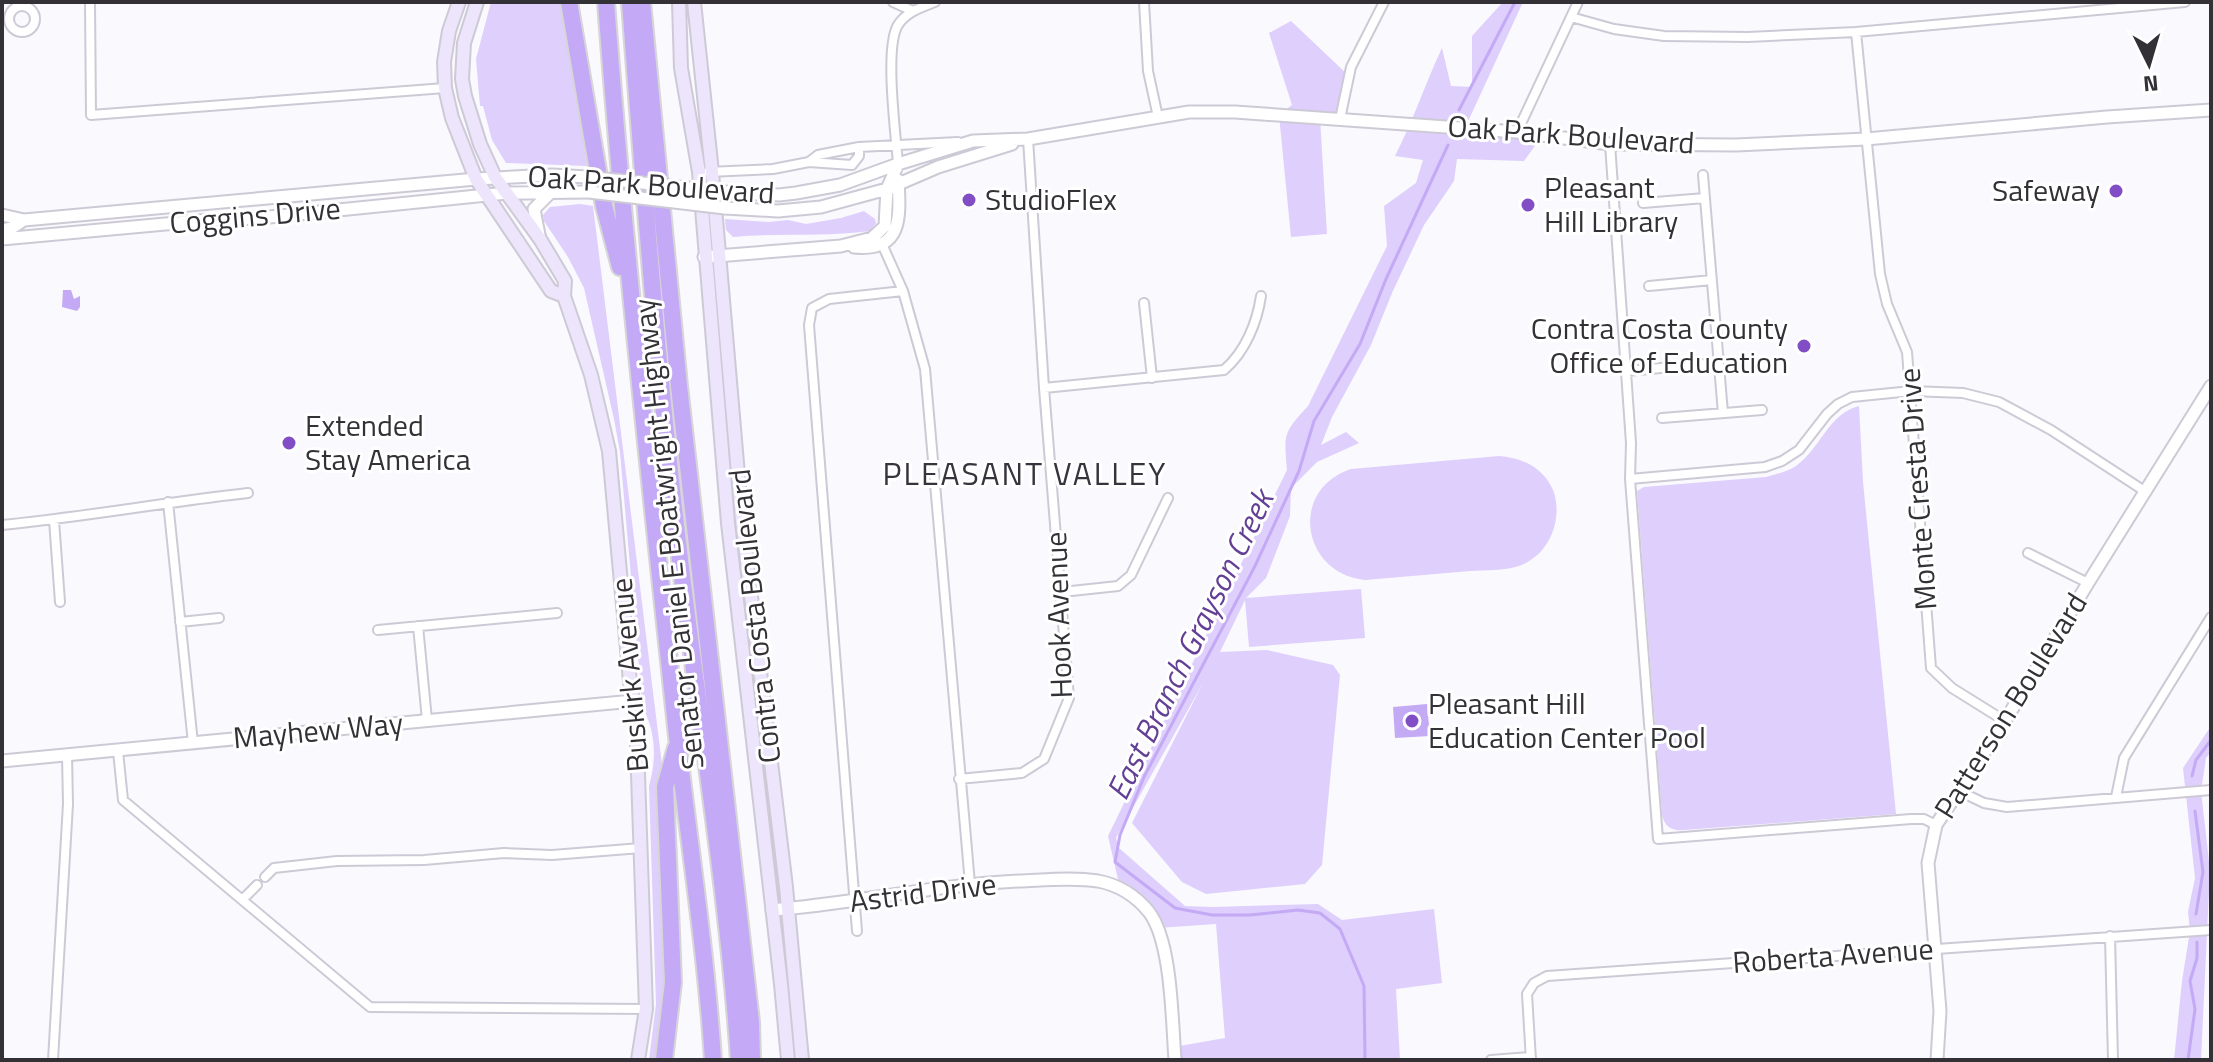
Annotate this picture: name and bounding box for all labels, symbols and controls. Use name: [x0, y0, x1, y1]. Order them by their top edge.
north arrow: [2109, 24, 2189, 104]
text: N: [2142, 66, 2160, 102]
street label: Oak Park Boulevard: [1446, 102, 1696, 166]
street label: Oak Park Boulevard: [526, 152, 776, 216]
place label: Pleasant Hill Library: [1544, 164, 1678, 244]
place label: Safeway: [1992, 167, 2100, 213]
place label: StudioFlex: [985, 176, 1117, 222]
marker: Safeway: [2107, 182, 2125, 200]
street label: Coggins Drive: [167, 185, 342, 245]
marker: StudioFlex: [960, 191, 978, 209]
marker: Pleasant Hill Library: [1519, 196, 1537, 214]
street label: Senator Daniel E Boatwright Highway: [620, 296, 716, 772]
place label: Contra Costa County Office of Education: [1531, 305, 1788, 385]
marker: Contra Costa County Office of Education: [1795, 337, 1813, 355]
street label: Monte Cresta Drive: [1886, 367, 1948, 612]
place label: Extended Stay America: [305, 402, 471, 482]
marker: Extended Stay America: [280, 434, 298, 452]
district label: PLEASANT VALLEY: [883, 449, 1167, 497]
street label: Contra Costa Boulevard: [716, 467, 792, 765]
water label: East Branch Grayson Creek: [1093, 478, 1287, 808]
street label: Hook Avenue: [1032, 531, 1084, 699]
street label: Buskirk Avenue: [598, 576, 660, 774]
street label: Patterson Boulevard: [1922, 583, 2098, 827]
place label: Pleasant Hill Education Center Pool: [1428, 680, 1706, 760]
street label: Mayhew Way: [231, 700, 405, 760]
marker: Pleasant Hill Education Center Pool: [1403, 712, 1421, 730]
street label: Astrid Drive: [847, 860, 999, 924]
street label: Roberta Avenue: [1731, 925, 1935, 985]

